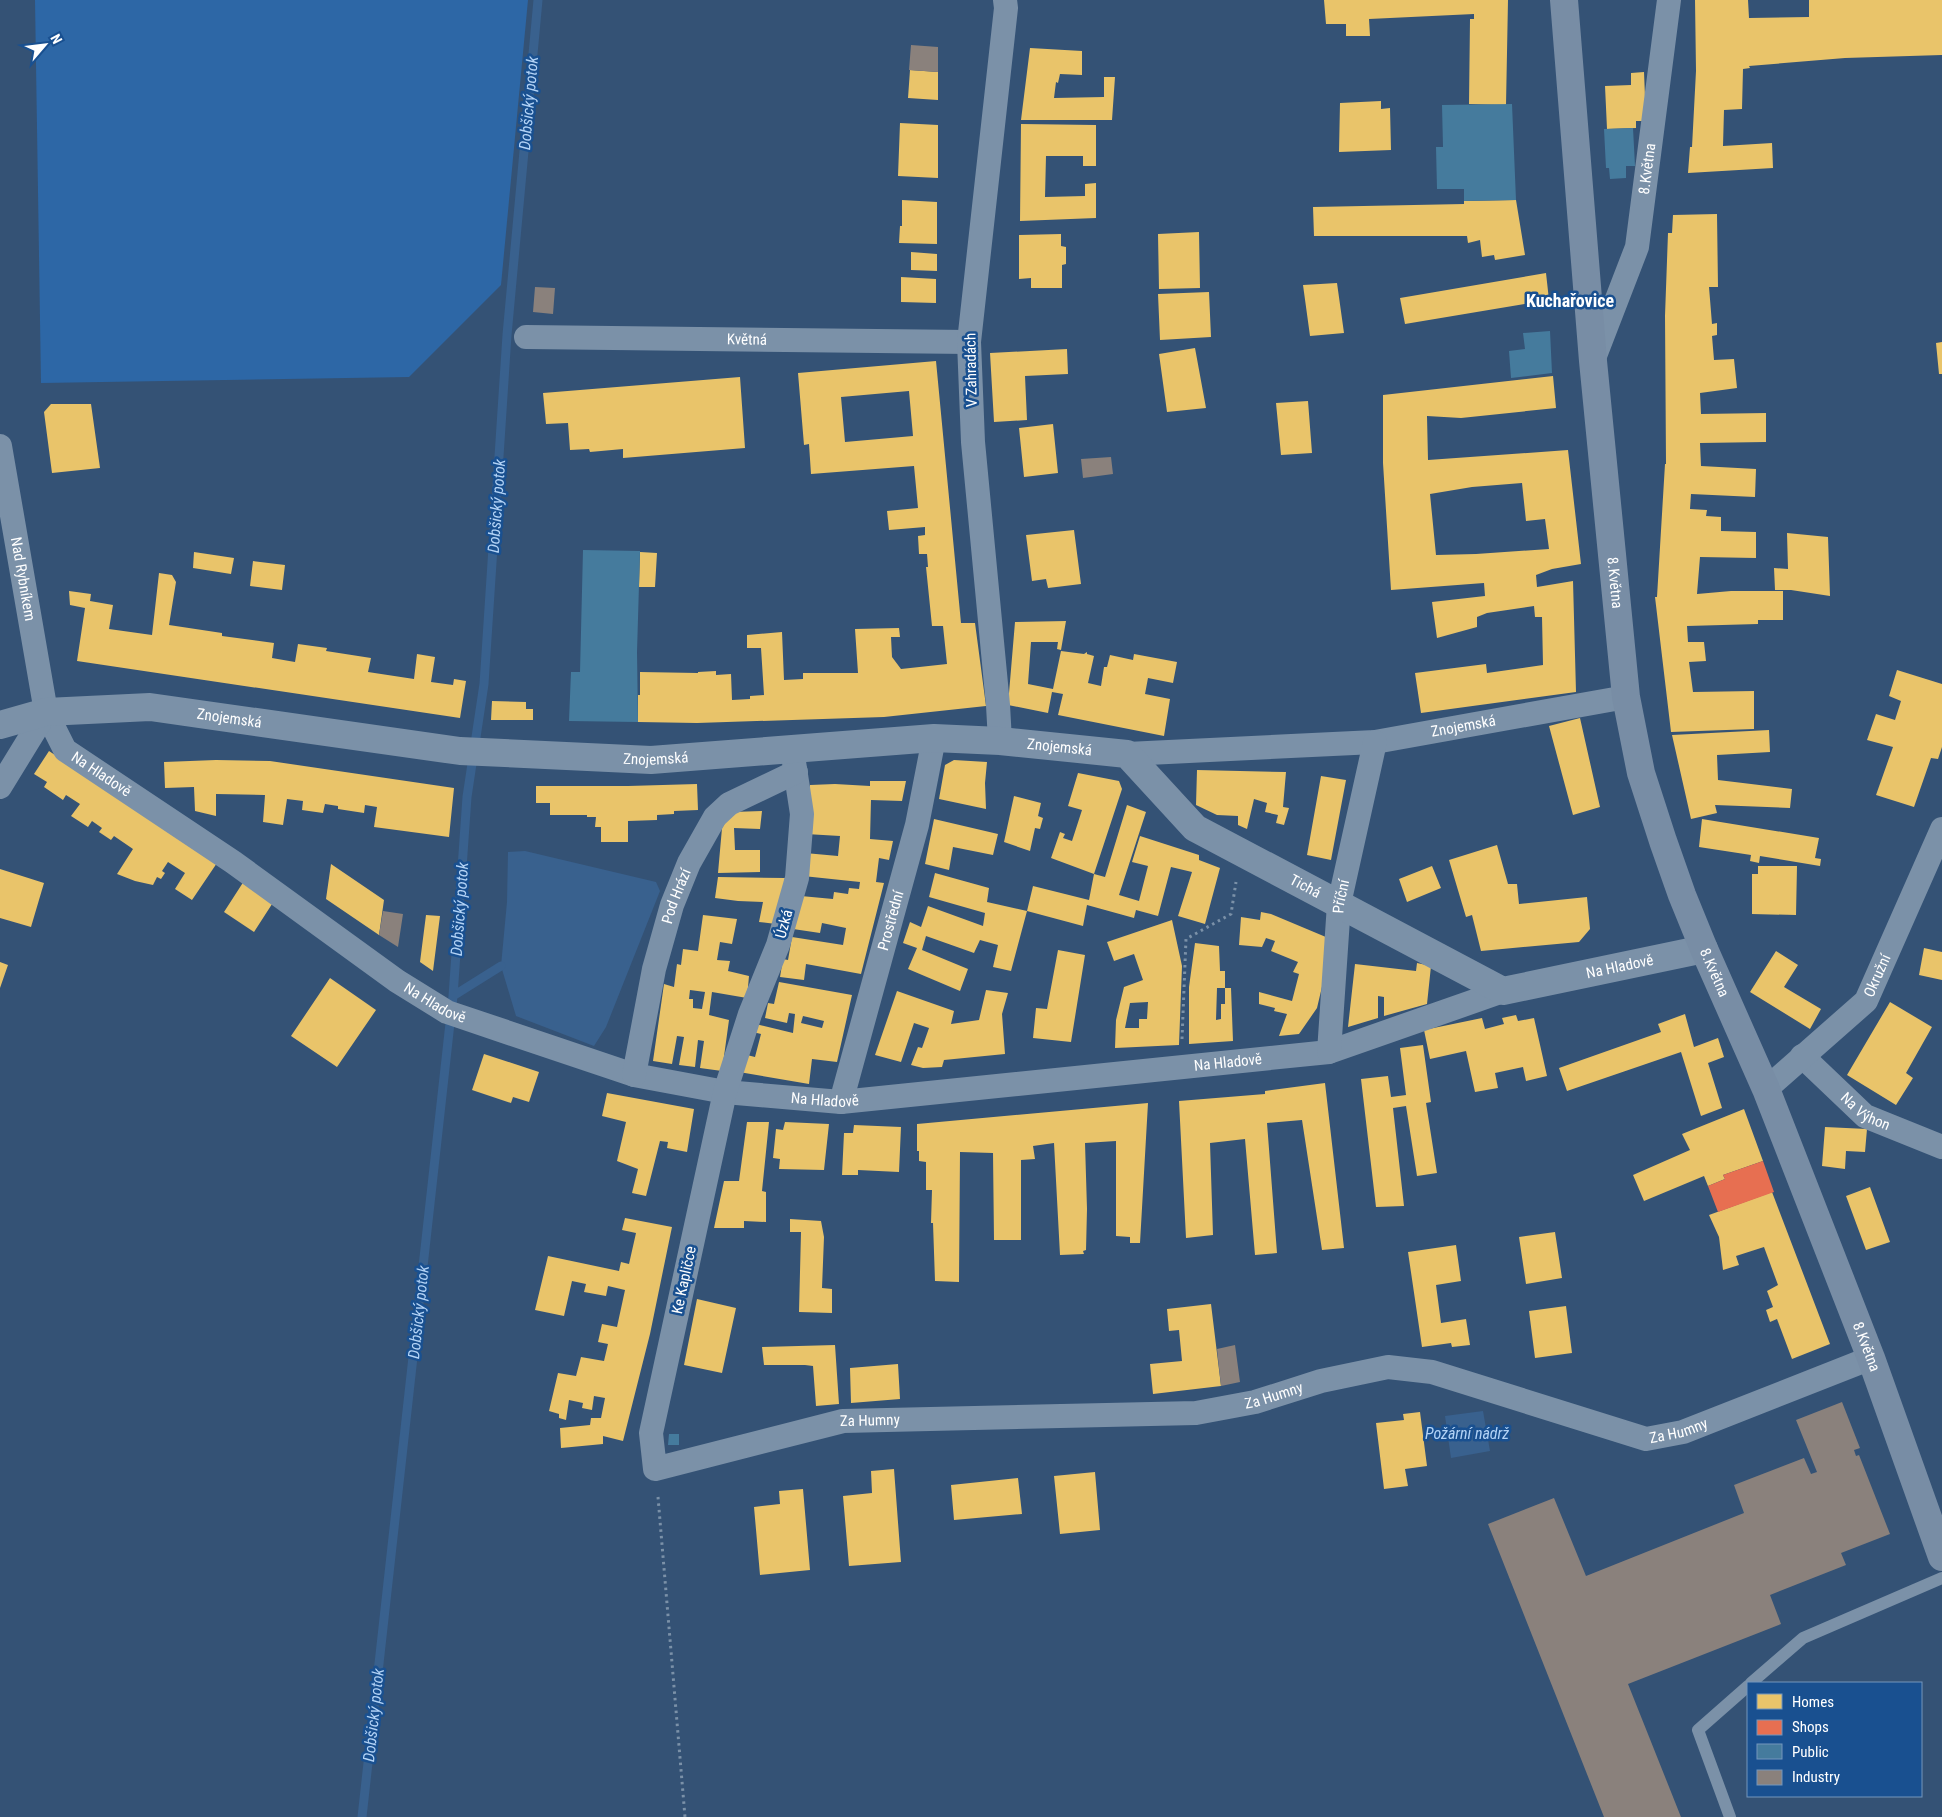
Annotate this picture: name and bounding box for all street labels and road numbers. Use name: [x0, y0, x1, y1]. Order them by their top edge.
street label: 8.Května: [1635, 142, 1659, 196]
street label: Květná: [727, 330, 767, 349]
street label: V Zahradách: [961, 333, 981, 407]
street label: Nad Rybníkem: [7, 536, 39, 622]
street label: 8.Května: [1603, 556, 1626, 609]
street label: Znojemská: [196, 705, 263, 732]
street label: Znojemská: [1430, 712, 1497, 741]
street label: Znojemská: [1026, 735, 1093, 759]
street label: Na Hladově: [68, 748, 135, 801]
street label: Znojemská: [623, 748, 689, 769]
street label: Pod Hrází: [658, 865, 695, 926]
street label: Tichá: [1287, 871, 1324, 902]
street label: Příční: [1329, 876, 1353, 914]
street label: Prostřední: [874, 887, 908, 953]
street label: Úzká: [772, 908, 796, 940]
street label: 8.Května: [1696, 945, 1733, 1000]
street label: Okružní: [1860, 950, 1895, 1000]
street label: Na Hladově: [1584, 951, 1655, 982]
street label: Na Hladově: [401, 979, 468, 1027]
street label: Na Hladově: [1193, 1050, 1263, 1075]
street label: Na Hladově: [790, 1089, 860, 1111]
street label: Na Výhon: [1837, 1089, 1893, 1134]
street label: Ke Kapličce: [668, 1244, 700, 1316]
street label: 8.Května: [1849, 1319, 1884, 1374]
street label: Za Humny: [1243, 1378, 1305, 1413]
street label: Za Humny: [840, 1411, 900, 1430]
street label: Za Humny: [1648, 1414, 1710, 1447]

